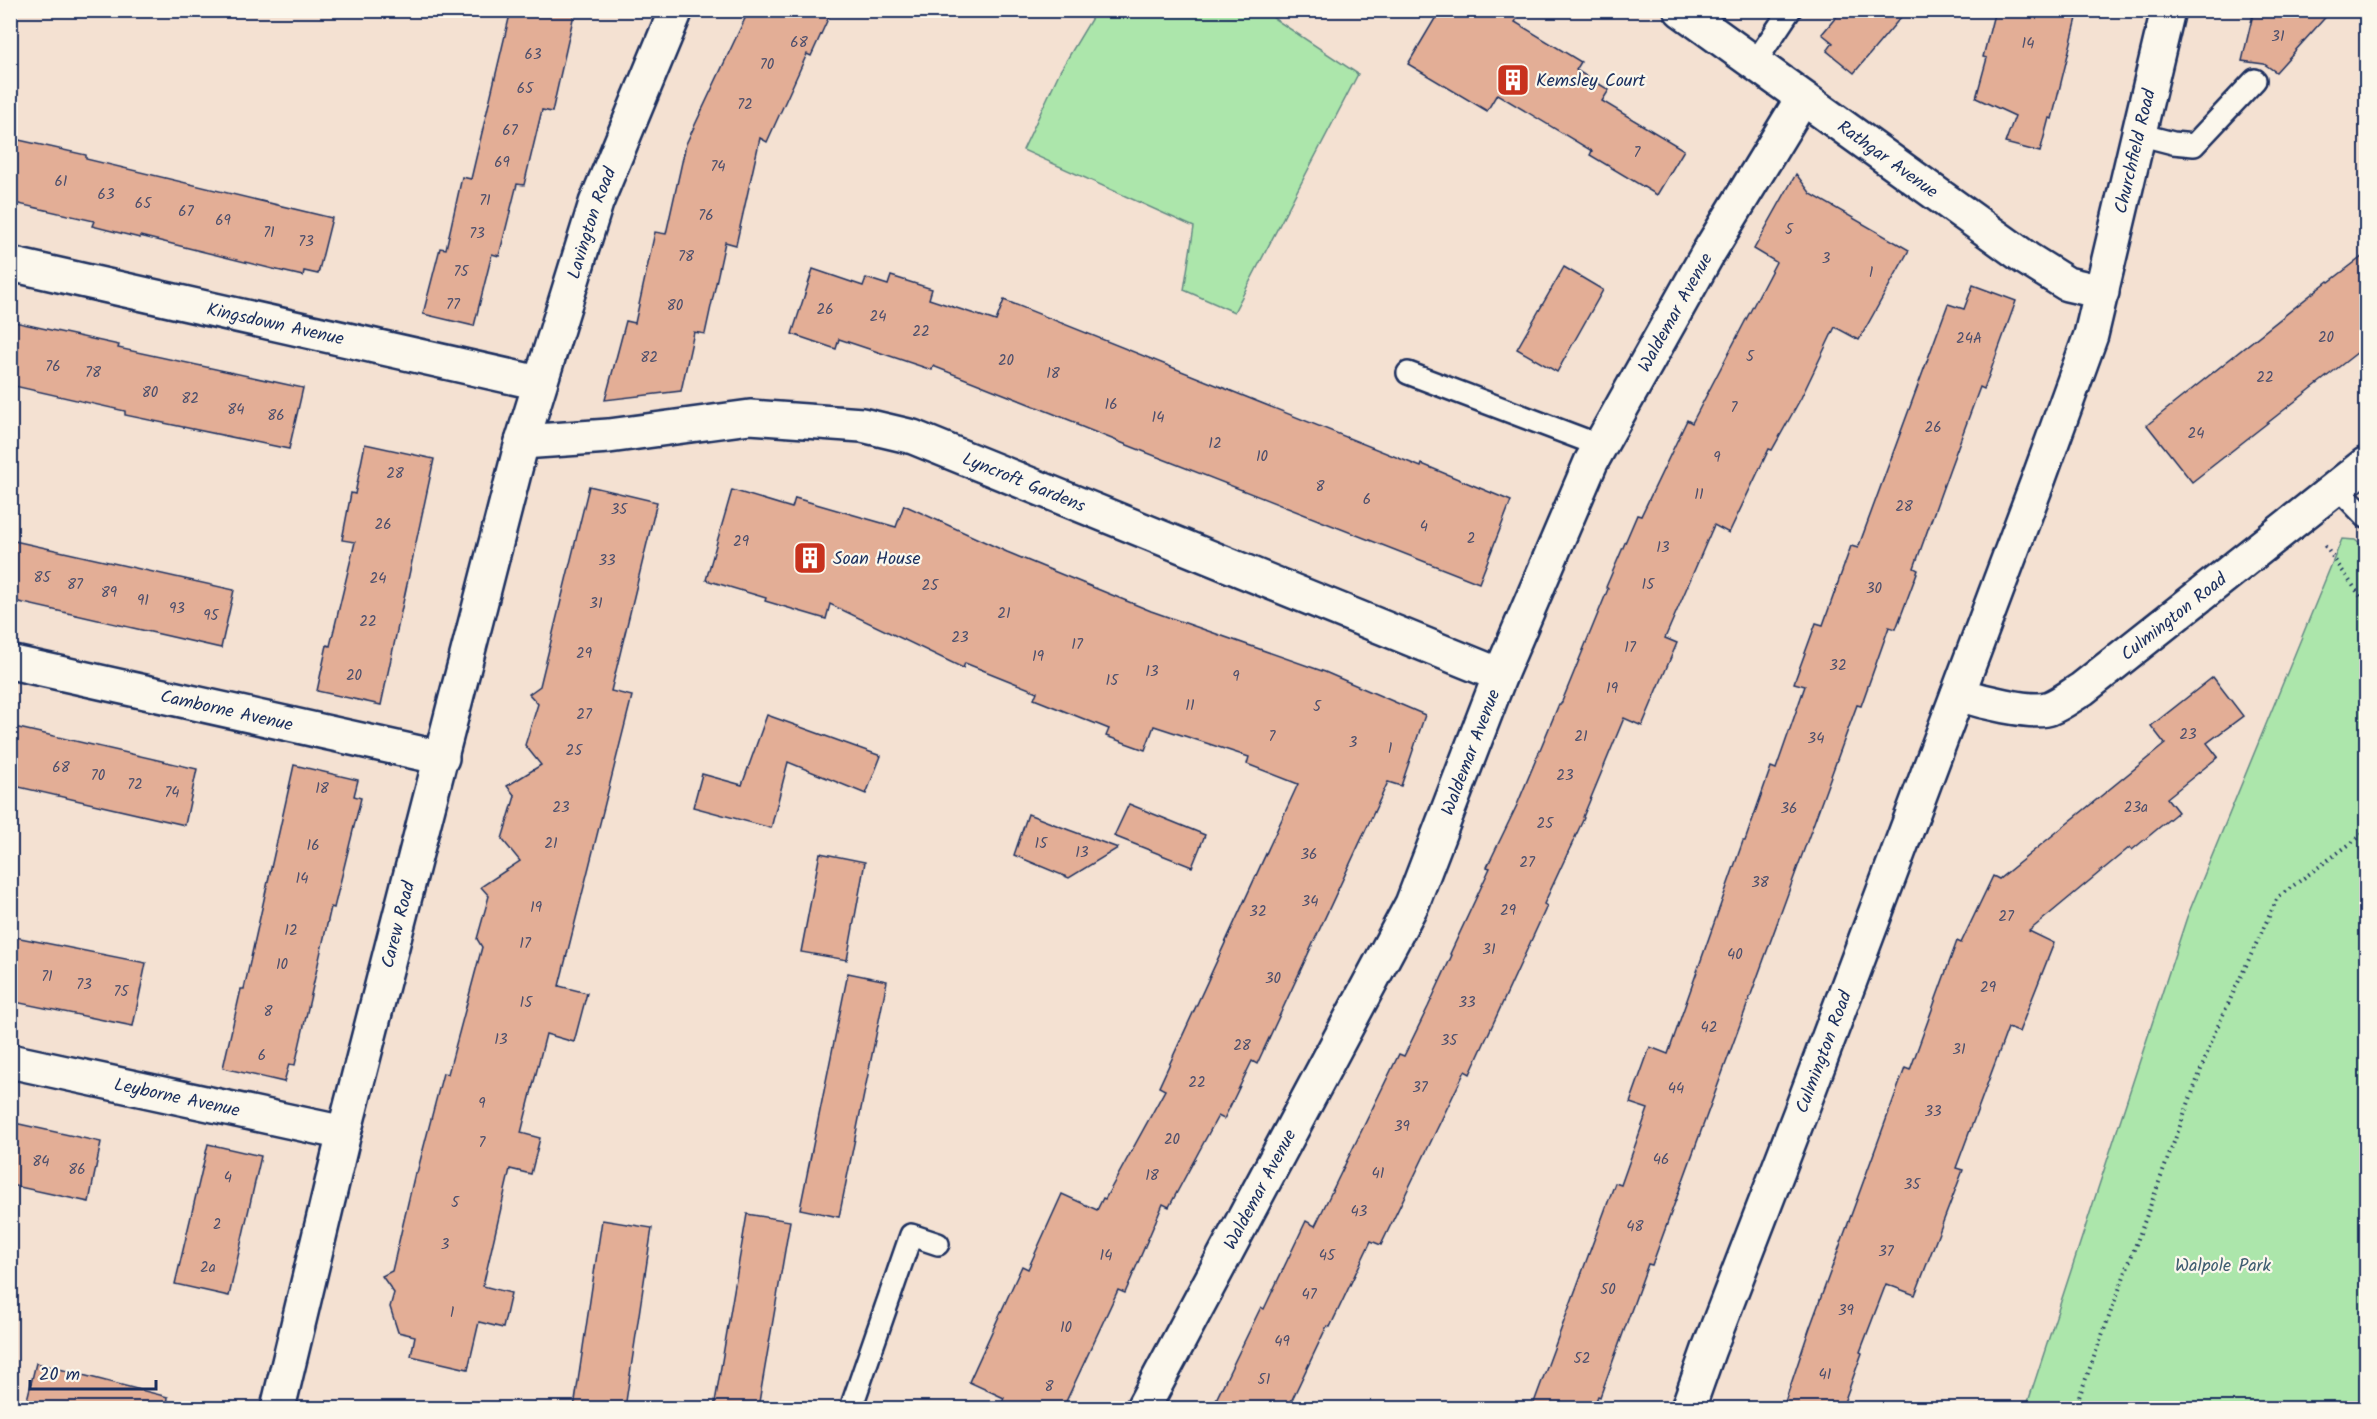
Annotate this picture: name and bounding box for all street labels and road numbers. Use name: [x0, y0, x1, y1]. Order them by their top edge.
street label: Churchfield Road: [2107, 85, 2165, 217]
street label: Rathgar Avenue: [1830, 114, 1944, 207]
street label: Lavington Road: [560, 162, 626, 283]
street label: Waldemar Avenue: [1631, 248, 1721, 378]
street label: Kingsdown Avenue: [204, 296, 346, 355]
street label: Lyncroft Gardens: [957, 445, 1090, 522]
street label: Culmington Road: [2115, 566, 2235, 669]
street label: Camborne Avenue: [157, 683, 296, 740]
street label: Waldemar Avenue: [1434, 685, 1509, 820]
street label: Carew Road: [374, 877, 425, 972]
street label: Culmington Road: [1788, 986, 1861, 1118]
street label: Leyborne Avenue: [111, 1071, 242, 1126]
street label: Waldemar Avenue: [1217, 1124, 1305, 1255]

